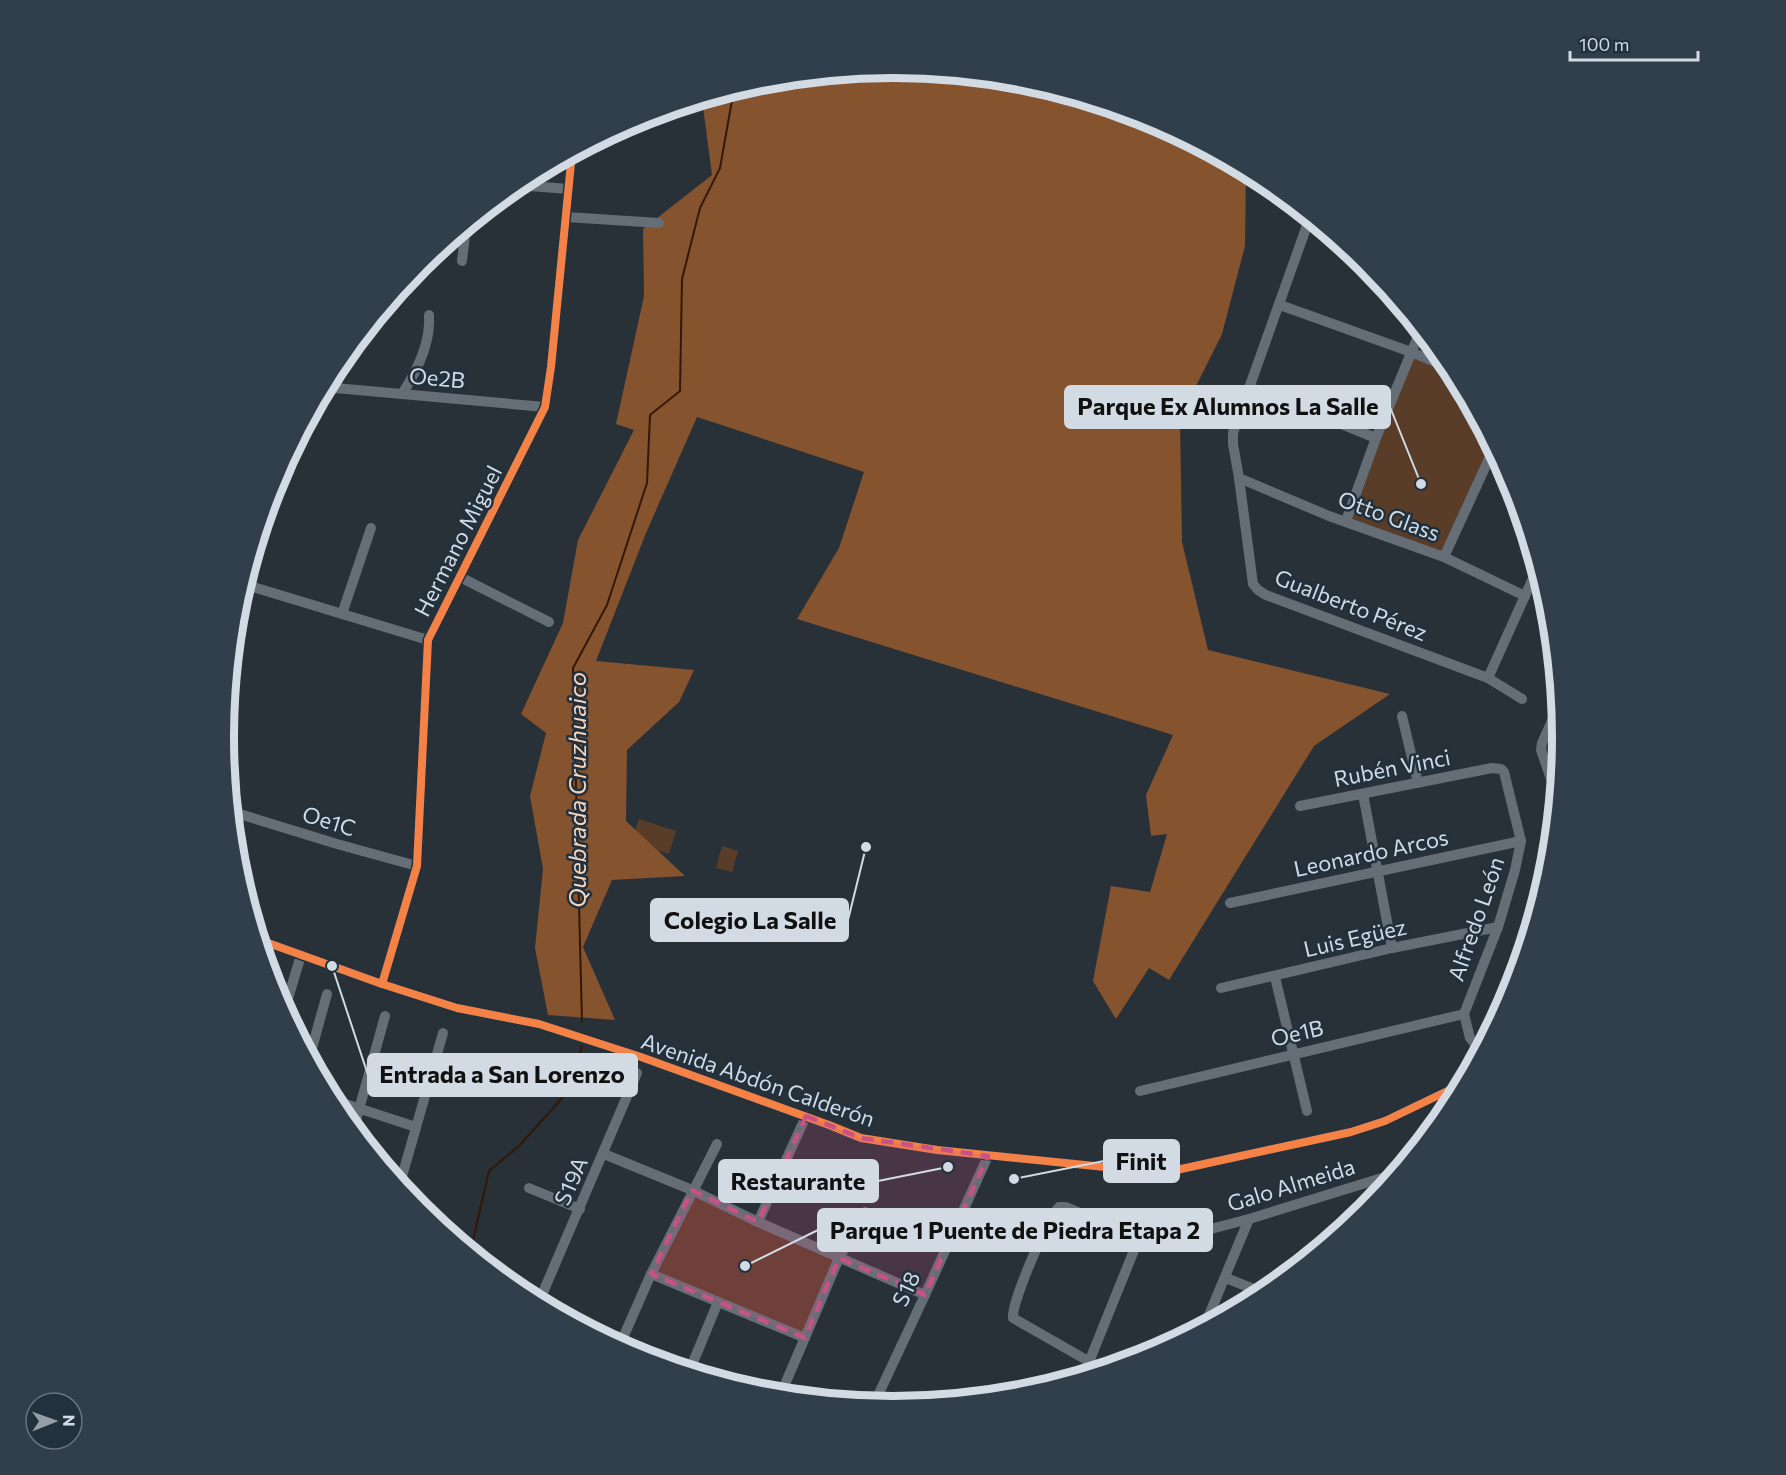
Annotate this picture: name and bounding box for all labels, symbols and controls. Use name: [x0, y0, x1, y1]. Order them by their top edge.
scale bar: [1570, 24, 1698, 62]
text: 100 m: [1579, 33, 1629, 55]
street label: Oe2B: [408, 362, 466, 393]
callout: Parque Ex Alumnos La Salle: [1065, 386, 1390, 428]
text: Parque Ex Alumnos La Salle: [1077, 391, 1379, 420]
street label: Hermano Miguel: [408, 461, 507, 621]
street label: Otto Glass: [1335, 485, 1444, 546]
street label: Gualberto Pérez: [1271, 563, 1431, 646]
water label: Quebrada Cruzhuaico: [562, 672, 591, 908]
street label: Rubén Vinci: [1331, 743, 1453, 792]
street label: Oe1C: [299, 800, 359, 841]
street label: Leonardo Arcos: [1291, 823, 1451, 882]
street label: Alfredo León: [1442, 853, 1509, 984]
callout: Colegio La Salle: [651, 899, 848, 941]
text: Colegio La Salle: [664, 905, 836, 934]
street label: Luis Egüez: [1301, 913, 1409, 962]
street label: Oe1B: [1268, 1013, 1326, 1052]
street label: Avenida Abdón Calderón: [638, 1027, 878, 1132]
callout: Entrada a San Lorenzo: [368, 1054, 637, 1096]
text: Entrada a San Lorenzo: [379, 1059, 625, 1088]
callout: Finit: [1104, 1140, 1179, 1182]
text: Finit: [1115, 1146, 1167, 1175]
street label: S19A: [548, 1152, 593, 1209]
street label: Galo Almeida: [1224, 1152, 1358, 1217]
callout: Restaurante: [719, 1160, 878, 1202]
text: Restaurante: [731, 1166, 865, 1195]
callout: Parque 1 Puente de Piedra Etapa 2: [818, 1209, 1212, 1251]
text: Parque 1 Puente de Piedra Etapa 2: [830, 1215, 1200, 1244]
street label: S18: [886, 1267, 925, 1311]
north arrow: [24, 1391, 84, 1451]
text: N: [60, 1415, 79, 1427]

